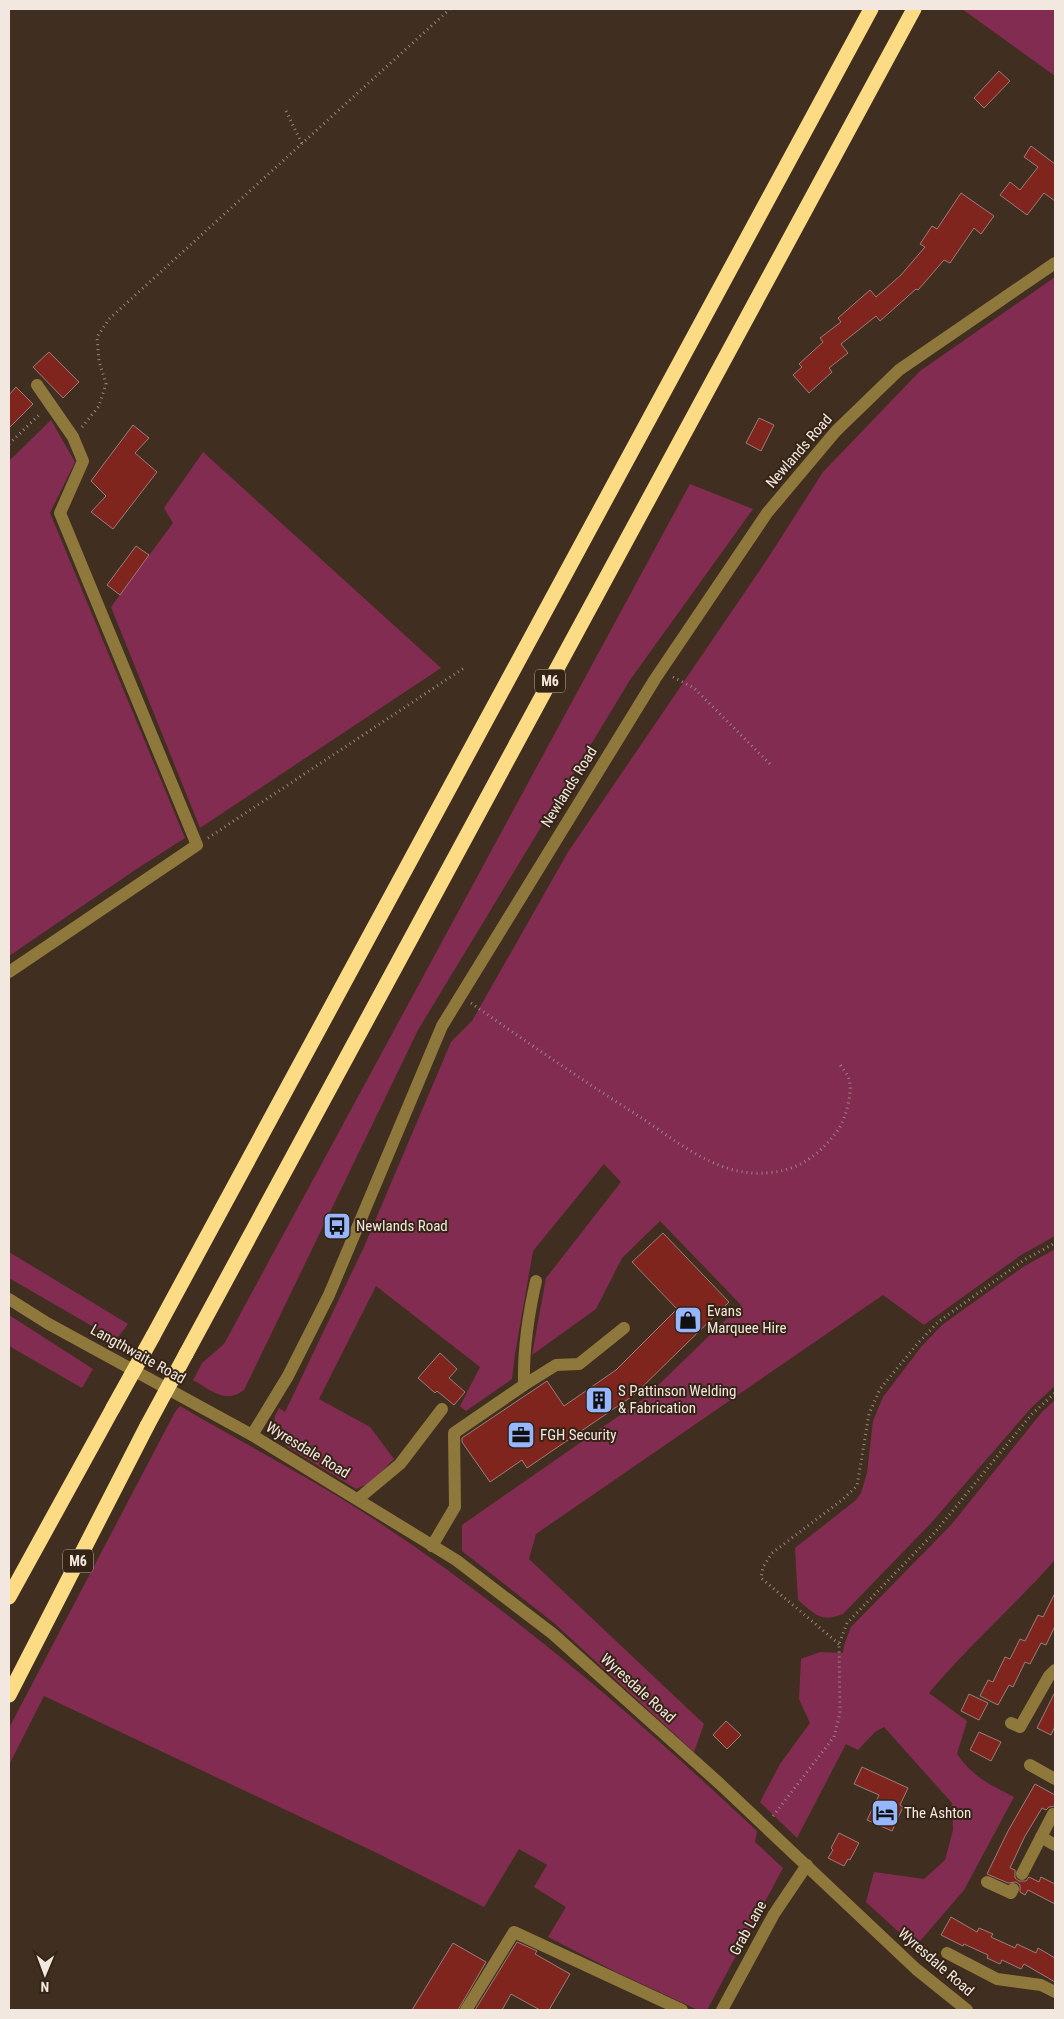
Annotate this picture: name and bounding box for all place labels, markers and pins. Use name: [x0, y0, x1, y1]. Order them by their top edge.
bus stop icon: Newlands Road: [322, 1211, 352, 1241]
place label: Newlands Road: [356, 1217, 448, 1235]
place label: Evans Marquee Hire: [707, 1302, 786, 1337]
shop icon: Evans Marquee Hire: [673, 1305, 703, 1335]
place label: S Pattinson Welding & Fabrication: [618, 1382, 737, 1417]
building icon: S Pattinson Welding & Fabrication: [584, 1385, 614, 1415]
office icon: FGH Security: [506, 1420, 536, 1450]
place label: FGH Security: [540, 1426, 617, 1444]
hotel icon: The Ashton: [870, 1798, 900, 1828]
place label: The Ashton: [904, 1804, 971, 1822]

